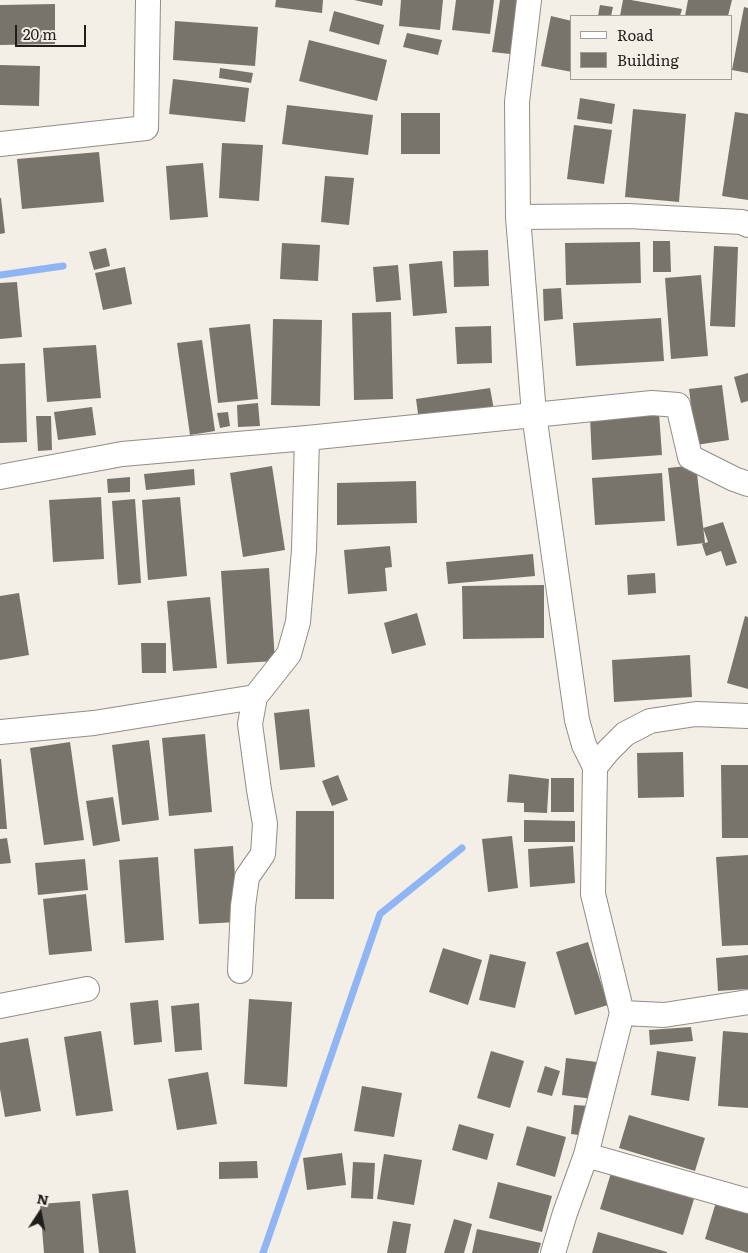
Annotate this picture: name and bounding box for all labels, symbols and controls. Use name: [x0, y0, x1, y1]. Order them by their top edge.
scale bar: [18, 15, 89, 47]
legend: [570, 15, 733, 80]
text: 20 m: [23, 22, 57, 45]
text: Road: [617, 23, 653, 46]
text: Building: [617, 48, 679, 71]
text: N: [35, 1187, 51, 1209]
north arrow: [15, 1188, 65, 1238]

